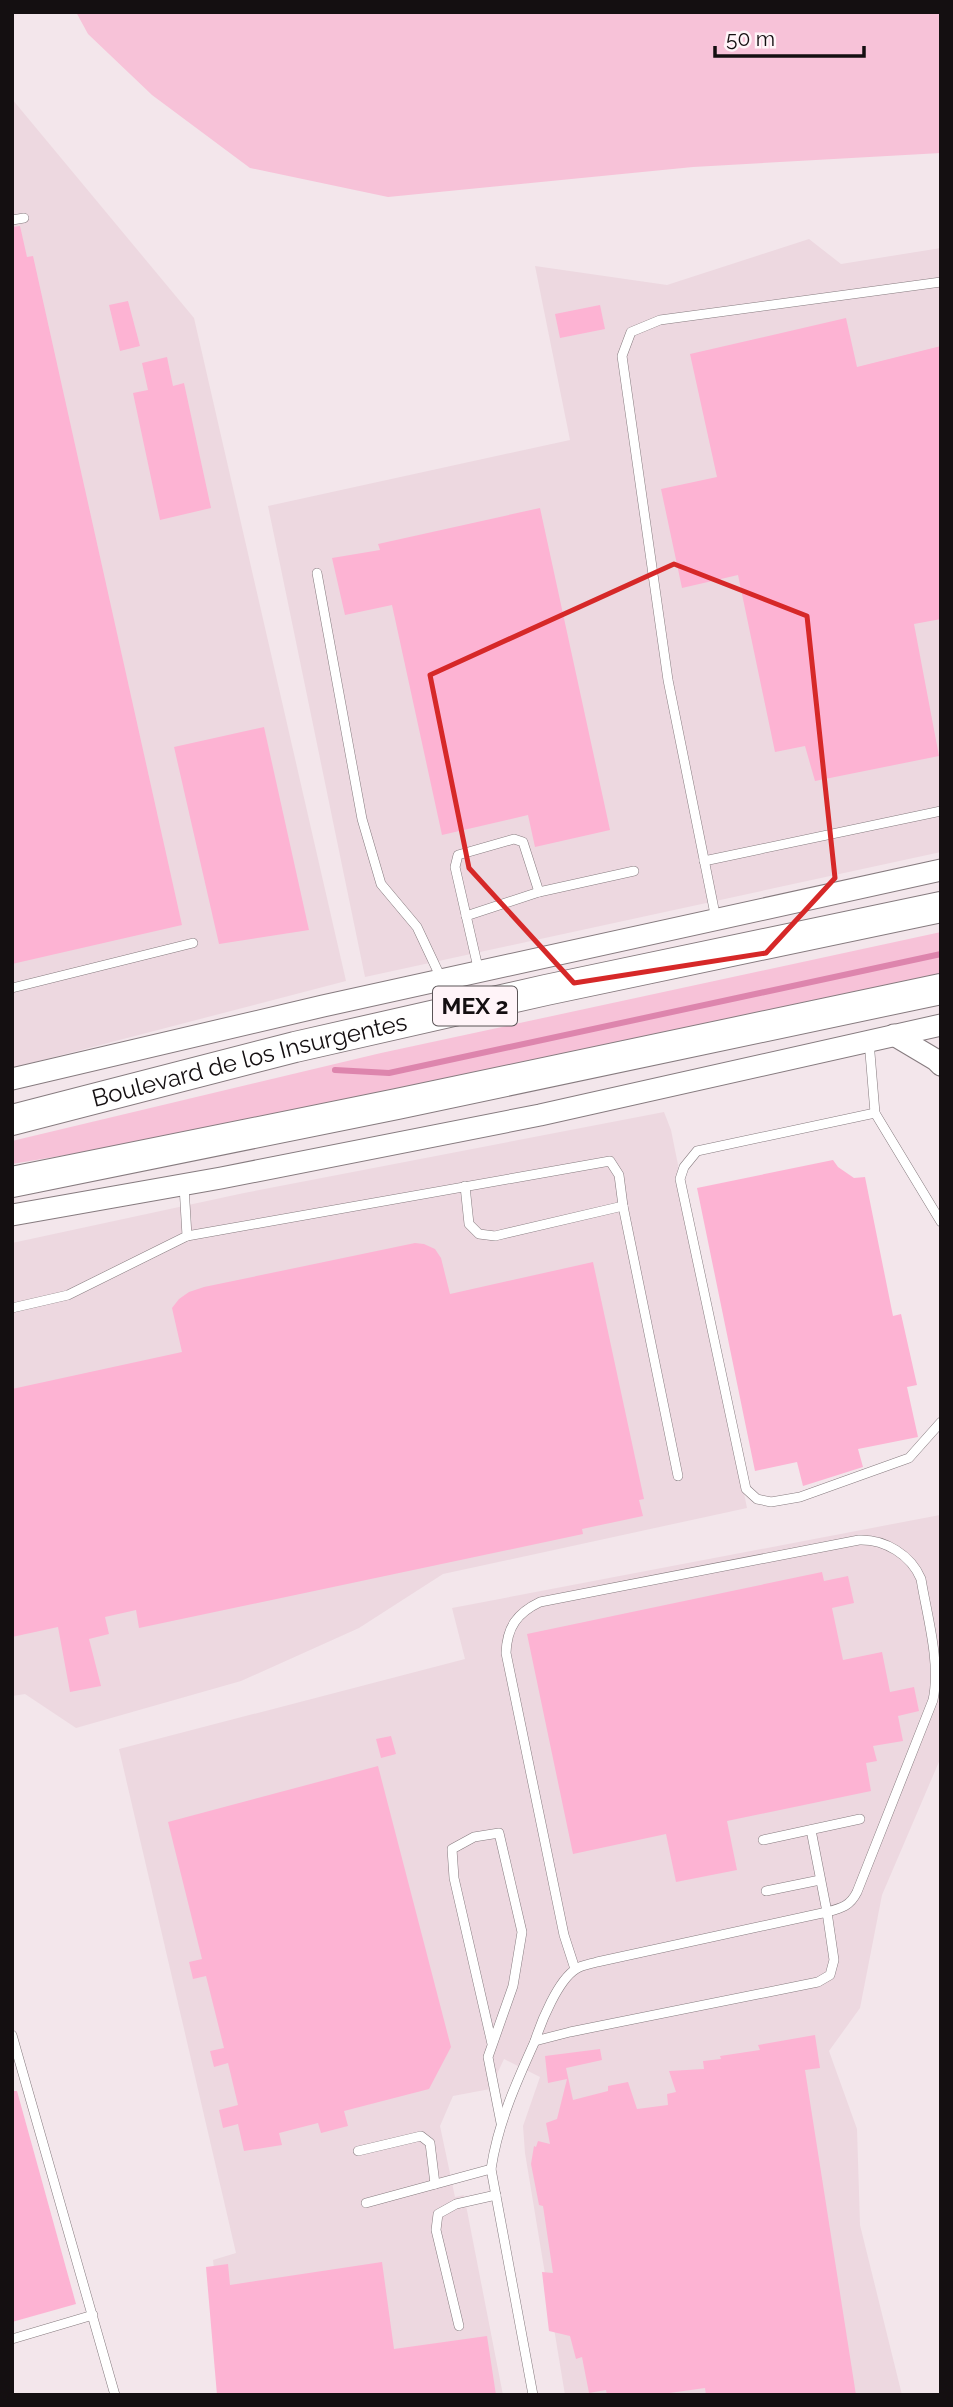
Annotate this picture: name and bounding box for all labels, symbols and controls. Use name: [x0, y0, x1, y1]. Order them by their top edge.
scale bar: [715, 14, 864, 58]
text: 50 m: [726, 26, 775, 51]
road number: MEX 2: [433, 987, 517, 1026]
street label: Boulevard de los Insurgentes: [89, 1007, 410, 1113]

